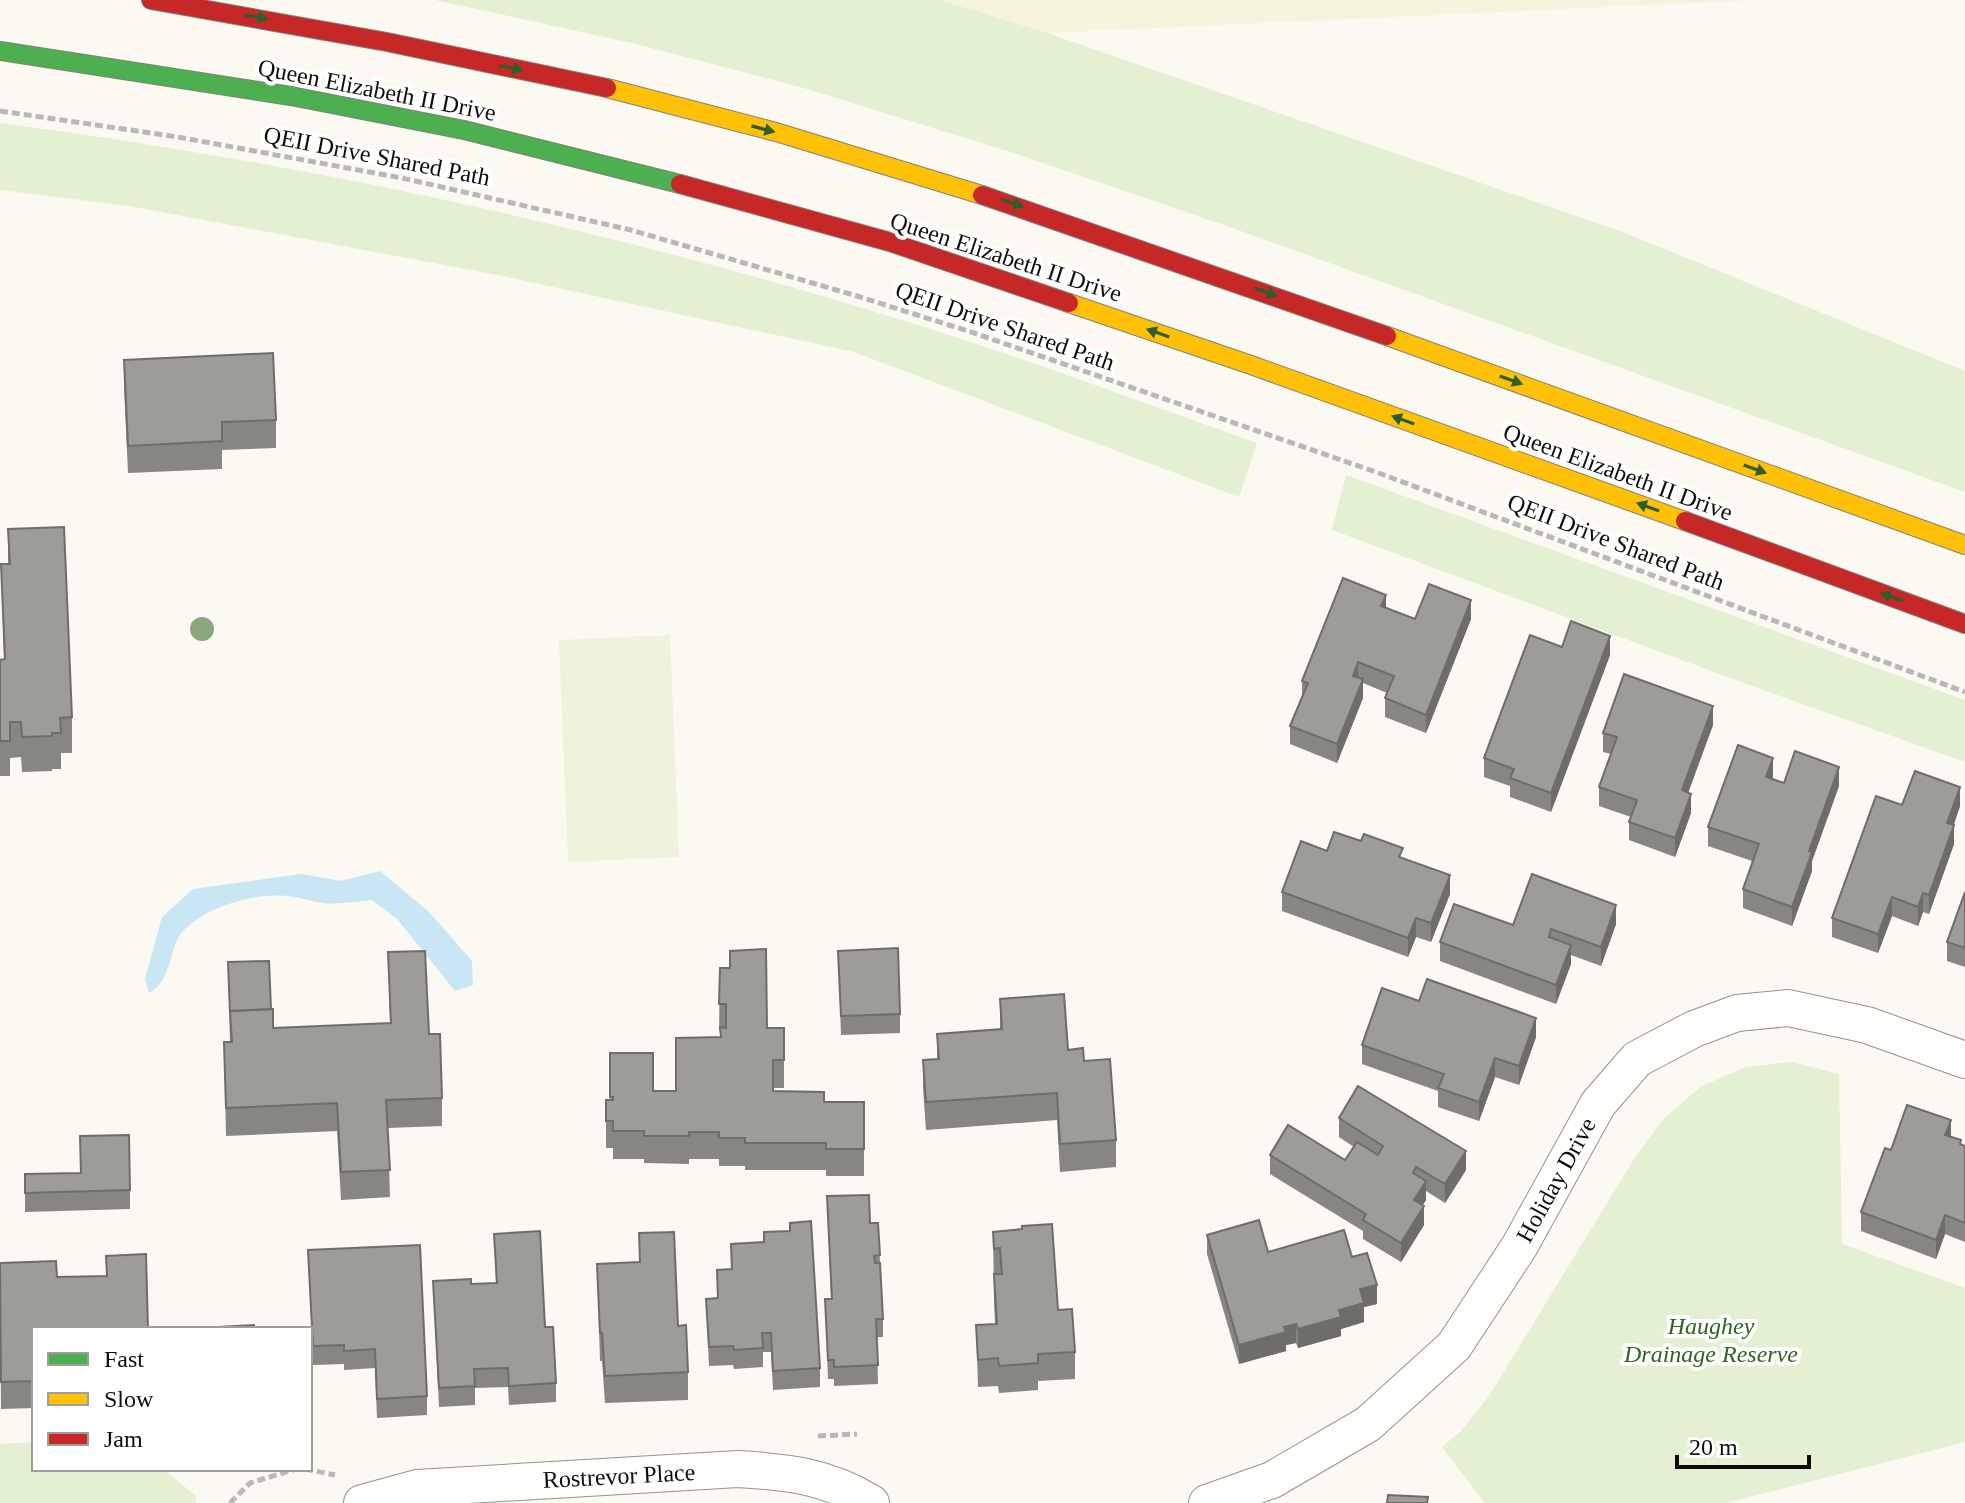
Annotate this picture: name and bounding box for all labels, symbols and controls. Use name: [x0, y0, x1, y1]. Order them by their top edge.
one-way arrow: [243, 11, 268, 24]
street label: Queen Elizabeth II Drive: [256, 54, 498, 126]
one-way arrow: [498, 62, 523, 75]
street label: QEII Drive Shared Path: [262, 121, 492, 191]
one-way arrow: [752, 123, 776, 136]
one-way arrow: [1001, 198, 1025, 210]
street label: Queen Elizabeth II Drive: [887, 207, 1125, 307]
street label: QEII Drive Shared Path: [892, 276, 1118, 376]
one-way arrow: [1254, 286, 1278, 298]
one-way arrow: [1146, 326, 1170, 339]
one-way arrow: [1499, 374, 1523, 387]
one-way arrow: [1390, 414, 1414, 426]
street label: Queen Elizabeth II Drive: [1500, 418, 1736, 526]
one-way arrow: [1743, 463, 1767, 476]
street label: QEII Drive Shared Path: [1504, 489, 1728, 595]
one-way arrow: [1636, 500, 1660, 513]
one-way arrow: [1880, 590, 1904, 603]
street label: Holiday Drive: [1511, 1113, 1601, 1247]
park label: Haughey Drainage Reserve: [1623, 1313, 1798, 1367]
legend: [32, 1327, 312, 1471]
text: Fast: [104, 1346, 144, 1372]
text: Slow: [104, 1386, 154, 1412]
scale bar: [1677, 1419, 1809, 1469]
text: Jam: [104, 1426, 143, 1452]
text: 20 m: [1689, 1434, 1738, 1460]
street label: Rostrevor Place: [542, 1459, 696, 1493]

